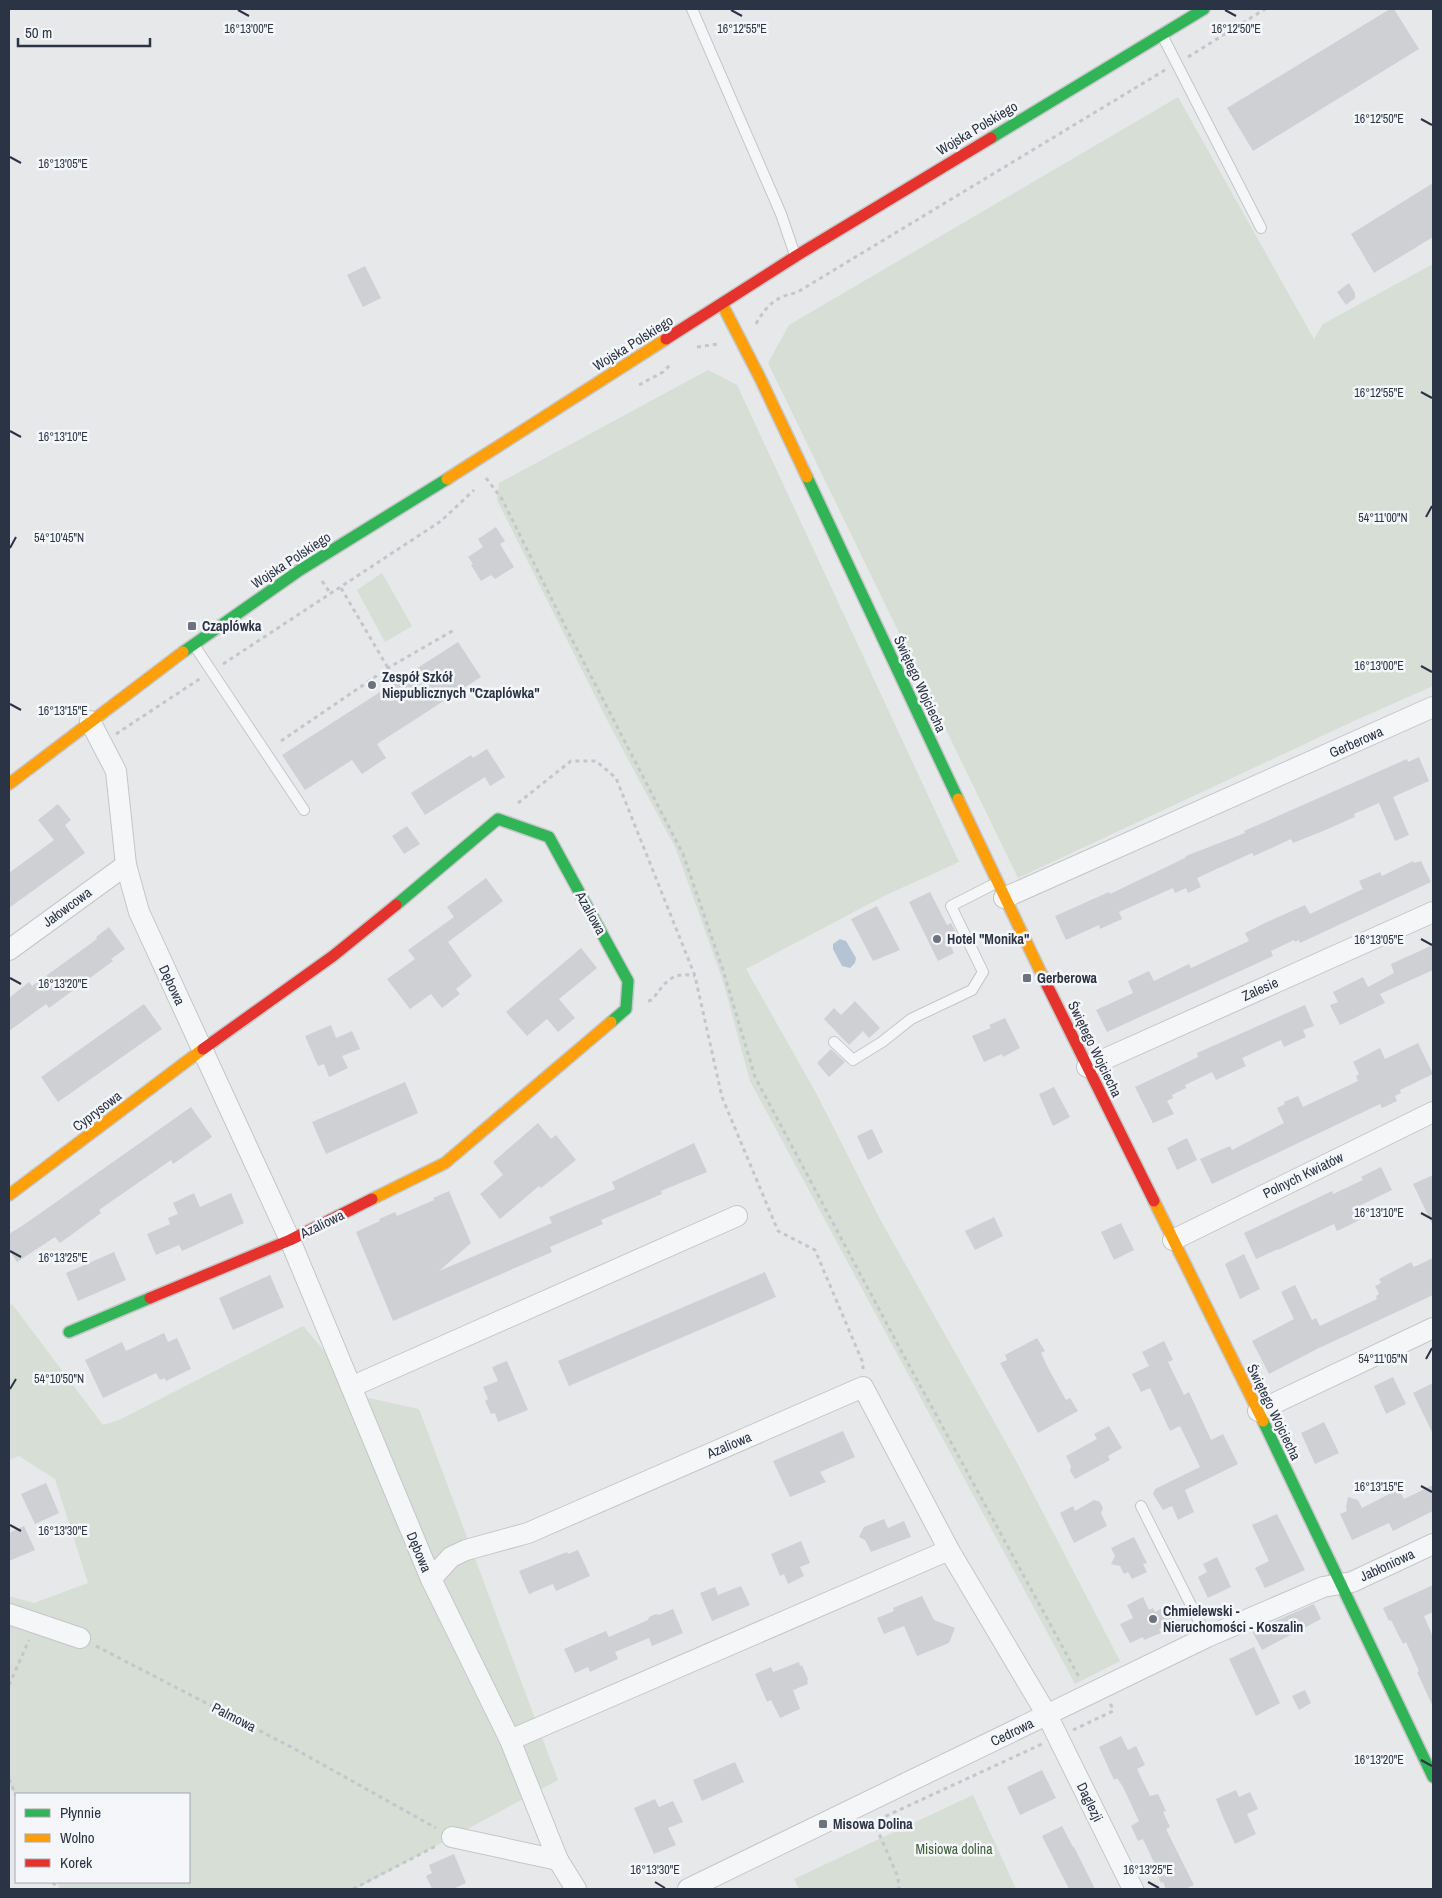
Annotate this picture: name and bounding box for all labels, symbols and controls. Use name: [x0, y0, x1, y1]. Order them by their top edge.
scale bar: [18, 15, 150, 47]
text: 16°13'00"E: [224, 21, 274, 37]
text: 16°12'55"E: [717, 21, 767, 37]
text: 16°12'50"E: [1211, 21, 1261, 37]
text: 50 m: [25, 22, 52, 43]
street label: Wojska Polskiego: [933, 97, 1021, 159]
text: 16°12'50"E: [1354, 111, 1404, 127]
text: 16°13'05"E: [38, 156, 88, 172]
street label: Wojska Polskiego: [590, 311, 676, 375]
text: 16°12'55"E: [1354, 385, 1404, 401]
text: 16°13'10"E: [38, 429, 88, 445]
text: 54°11'00"N: [1358, 510, 1408, 526]
street label: Wojska Polskiego: [248, 528, 334, 592]
text: 54°10'45"N: [34, 530, 84, 546]
place label: Czaplówka: [202, 617, 262, 635]
marker: Czaplówka: [186, 620, 198, 632]
street label: Świętego Wojciecha: [890, 633, 950, 736]
text: 16°13'00"E: [1354, 658, 1404, 674]
place label: Zespół Szkół Niepublicznych "Czaplówka": [382, 668, 540, 702]
marker: Zespół Szkół Niepublicznych "Czaplówka": [366, 679, 378, 691]
text: 16°13'15"E: [38, 703, 88, 719]
street label: Gerberowa: [1326, 722, 1386, 762]
street label: Jałowcowa: [39, 883, 95, 931]
street label: Azaliowa: [571, 887, 610, 938]
place label: Hotel "Monika": [947, 930, 1029, 948]
text: 16°13'05"E: [1354, 932, 1404, 948]
marker: Hotel "Monika": [931, 933, 943, 945]
street label: Dębowa: [155, 962, 189, 1008]
place label: Gerberowa: [1037, 969, 1098, 987]
marker: Gerberowa: [1021, 972, 1033, 984]
street label: Zalesie: [1239, 973, 1281, 1005]
text: 16°13'20"E: [38, 976, 88, 992]
street label: Świętego Wojciecha: [1064, 998, 1126, 1100]
street label: Cyprysowa: [69, 1086, 126, 1135]
street label: Polnych Kwiatów: [1260, 1147, 1347, 1202]
street label: Azaliowa: [296, 1205, 347, 1243]
text: 16°13'10"E: [1354, 1205, 1404, 1221]
text: 16°13'25"E: [38, 1250, 88, 1266]
text: 54°11'05"N: [1358, 1351, 1408, 1367]
street label: Świętego Wojciecha: [1243, 1361, 1305, 1463]
text: 54°10'50"N: [34, 1371, 84, 1387]
street label: Azaliowa: [703, 1427, 755, 1463]
text: 16°13'15"E: [1354, 1479, 1404, 1495]
text: 16°13'30"E: [38, 1523, 88, 1539]
street label: Dębowa: [402, 1529, 436, 1575]
street label: Jabłoniowa: [1357, 1544, 1418, 1585]
place label: Chmielewski - Nieruchomości - Koszalin: [1163, 1602, 1303, 1636]
marker: Chmielewski - Nieruchomości - Koszalin: [1147, 1613, 1159, 1625]
street label: Palmowa: [209, 1698, 260, 1736]
street label: Cedrowa: [987, 1714, 1037, 1750]
text: 16°13'20"E: [1354, 1752, 1404, 1768]
street label: Daglezji: [1073, 1779, 1107, 1825]
legend: [15, 1793, 190, 1883]
text: Płynnie: [60, 1802, 101, 1823]
place label: Misowa Dolina: [833, 1815, 913, 1833]
marker: Misowa Dolina: [817, 1818, 829, 1830]
text: Wolno: [60, 1827, 95, 1848]
park label: Misiowa dolina: [915, 1840, 993, 1858]
text: Korek: [60, 1852, 93, 1873]
text: 16°13'30"E: [630, 1862, 680, 1878]
text: 16°13'25"E: [1123, 1862, 1173, 1878]

